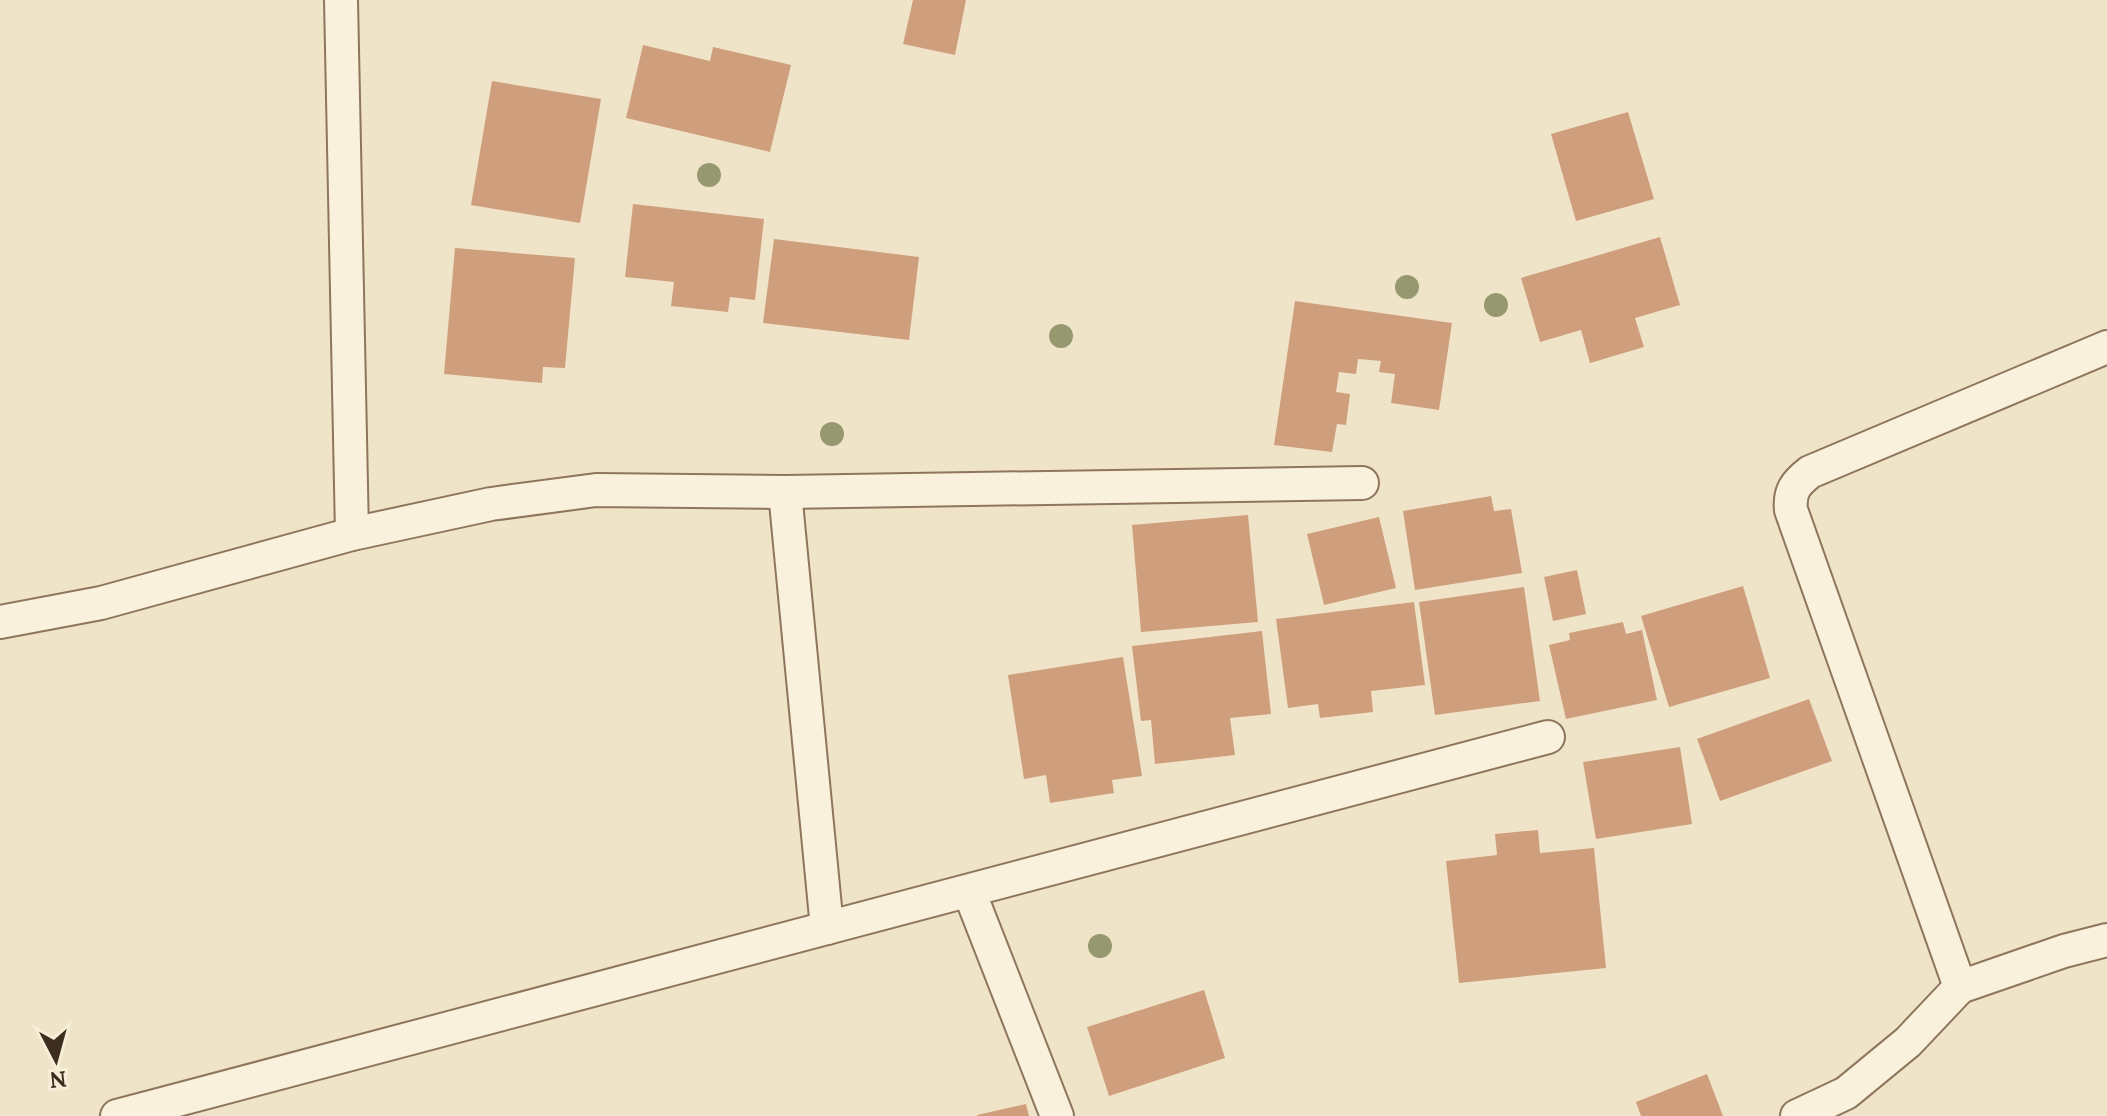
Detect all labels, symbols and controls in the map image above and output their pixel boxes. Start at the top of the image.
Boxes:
north arrow [16,1020,96,1100]
text: N [48,1065,68,1095]

